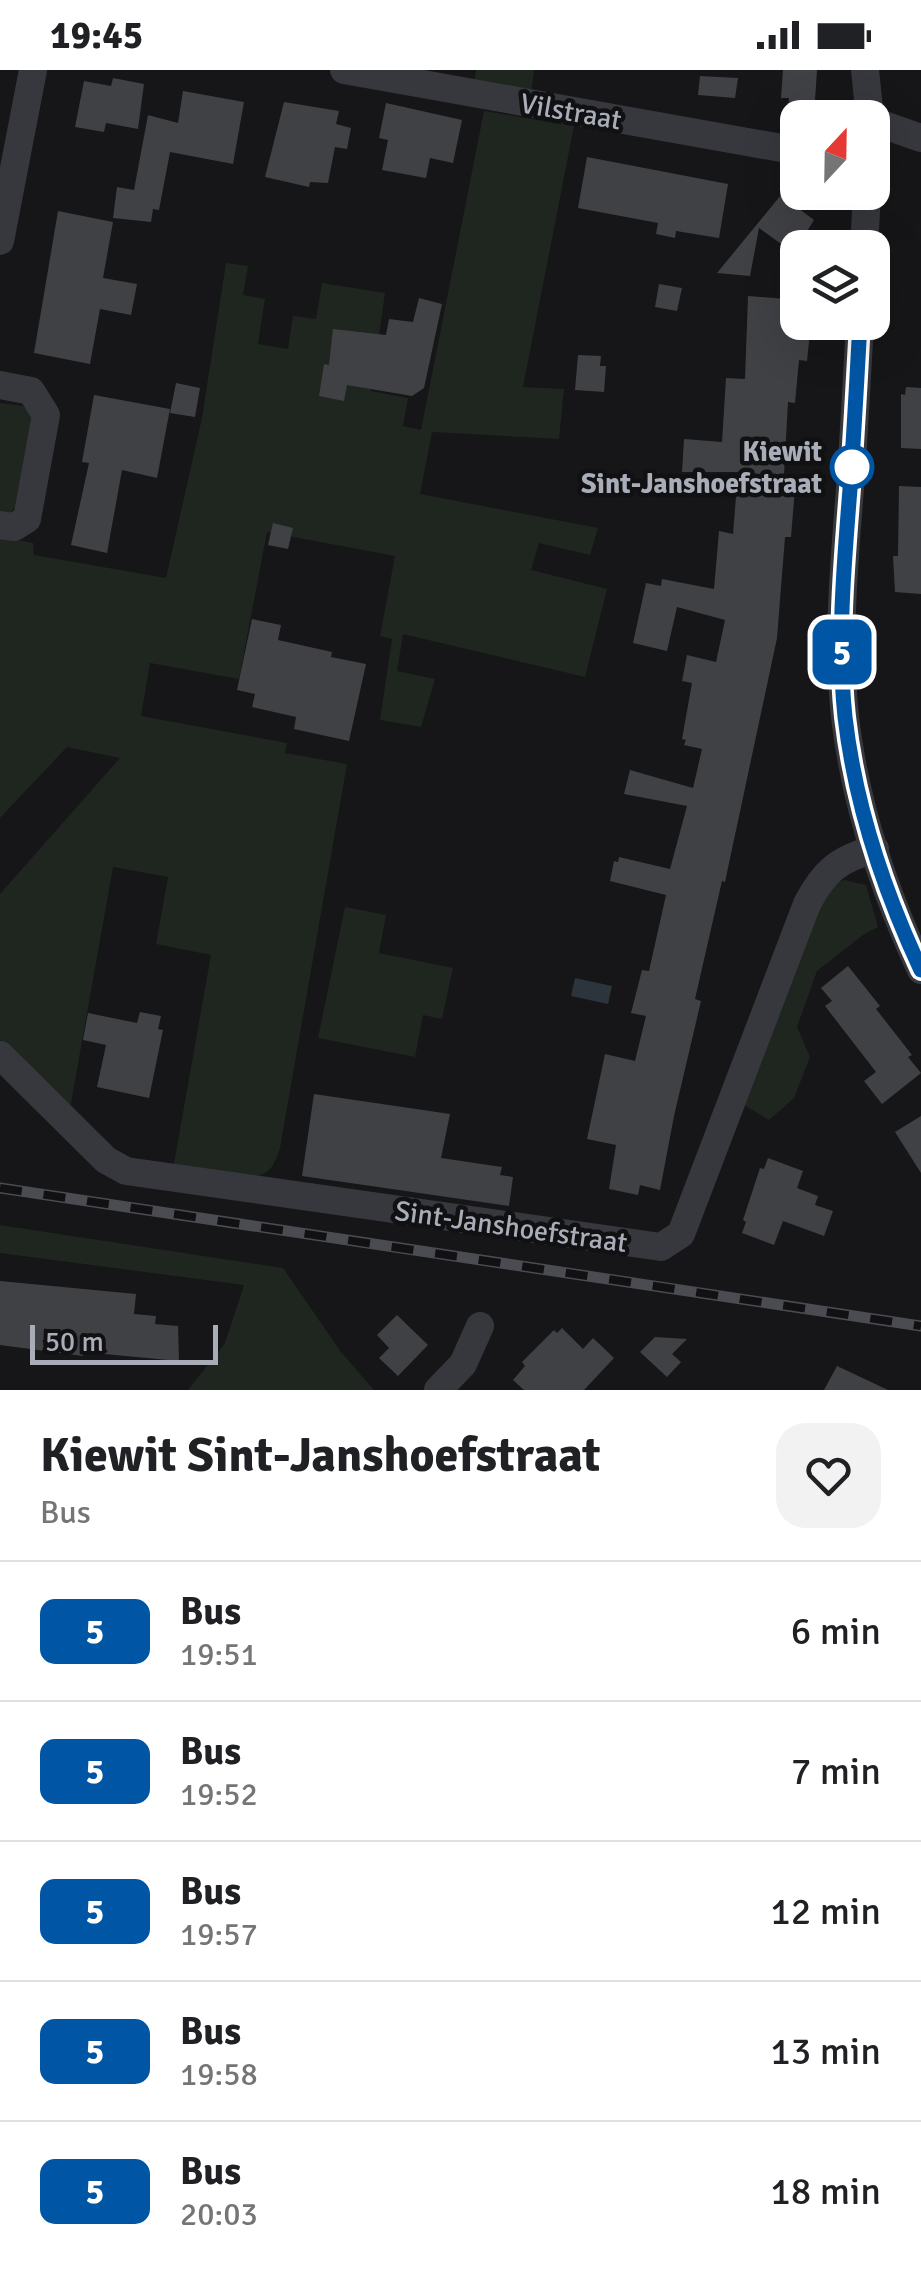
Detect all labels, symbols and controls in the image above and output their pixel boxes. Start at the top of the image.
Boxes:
text: 19:45 [50,12,143,59]
street label: Vilstraat [518,86,624,138]
north arrow [780,100,890,210]
map controls [780,100,890,340]
button: layers [780,230,890,340]
place label: Kiewit Sint-Janshoefstraat [581,435,823,501]
marker: Kiewit Sint-Janshoefstraat [831,446,873,488]
line badge: 5 [810,620,874,684]
text: 5 [833,631,851,674]
street label: Sint-Janshoefstraat [393,1194,629,1260]
scale bar [30,1320,218,1364]
text: 50 m [45,1325,104,1359]
button: heart [776,1423,881,1528]
text: Kiewit Sint-Janshoefstraat [40,1426,601,1485]
text: Bus [40,1493,91,1532]
text: Bus [180,1588,241,1635]
text: 6 min [791,1608,881,1655]
text: 5 [86,1610,104,1653]
text: 19:51 [180,1635,258,1674]
text: Bus [180,1728,241,1775]
text: 7 min [791,1748,881,1795]
text: 5 [86,1750,104,1793]
text: 19:52 [180,1775,258,1814]
text: Bus [180,1868,241,1915]
text: 12 min [770,1888,881,1935]
text: 5 [86,1890,104,1933]
text: 19:57 [180,1915,258,1954]
text: Bus [180,2008,241,2055]
text: 13 min [770,2028,881,2075]
text: 5 [86,2030,104,2073]
text: 19:58 [180,2055,258,2094]
text: Bus [180,2148,241,2195]
text: 18 min [770,2168,881,2215]
text: 5 [86,2170,104,2213]
text: 20:03 [180,2195,258,2234]

